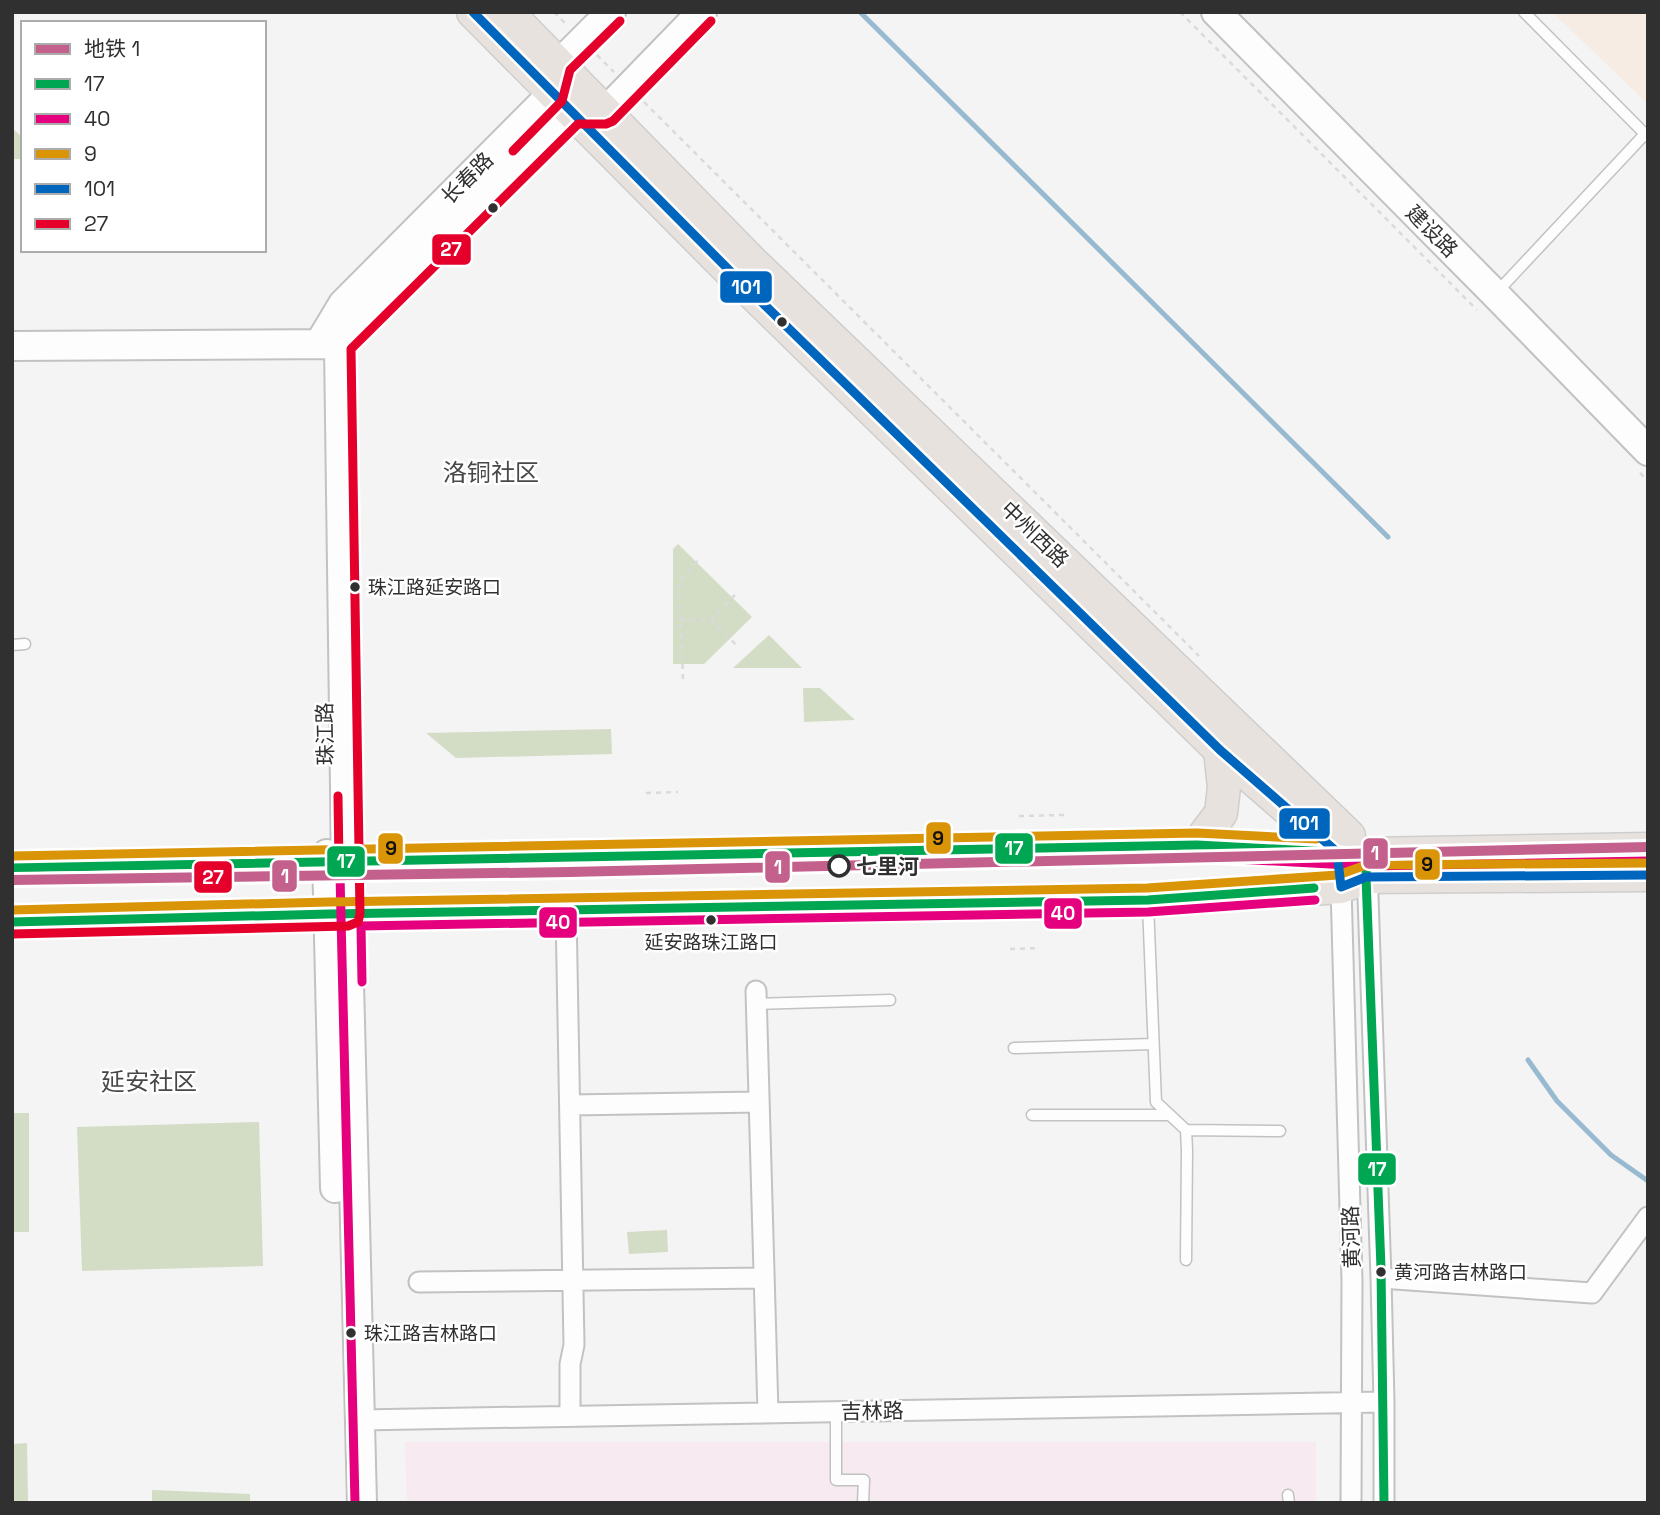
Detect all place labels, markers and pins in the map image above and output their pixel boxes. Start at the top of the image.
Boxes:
unlabelled marker [486,201,500,215]
unlabelled marker [775,315,789,329]
place label: 珠江路延安路口 [368,575,501,600]
marker: 珠江路延安路口 [348,580,362,594]
place label: 七里河 [856,853,919,880]
marker: 七里河 [828,855,850,877]
marker: 延安路珠江路口 [704,913,718,927]
place label: 延安路珠江路口 [644,930,778,955]
place label: 黄河路吉林路口 [1394,1260,1527,1285]
marker: 黄河路吉林路口 [1374,1265,1388,1279]
place label: 珠江路吉林路口 [364,1321,497,1346]
marker: 珠江路吉林路口 [344,1326,358,1340]

